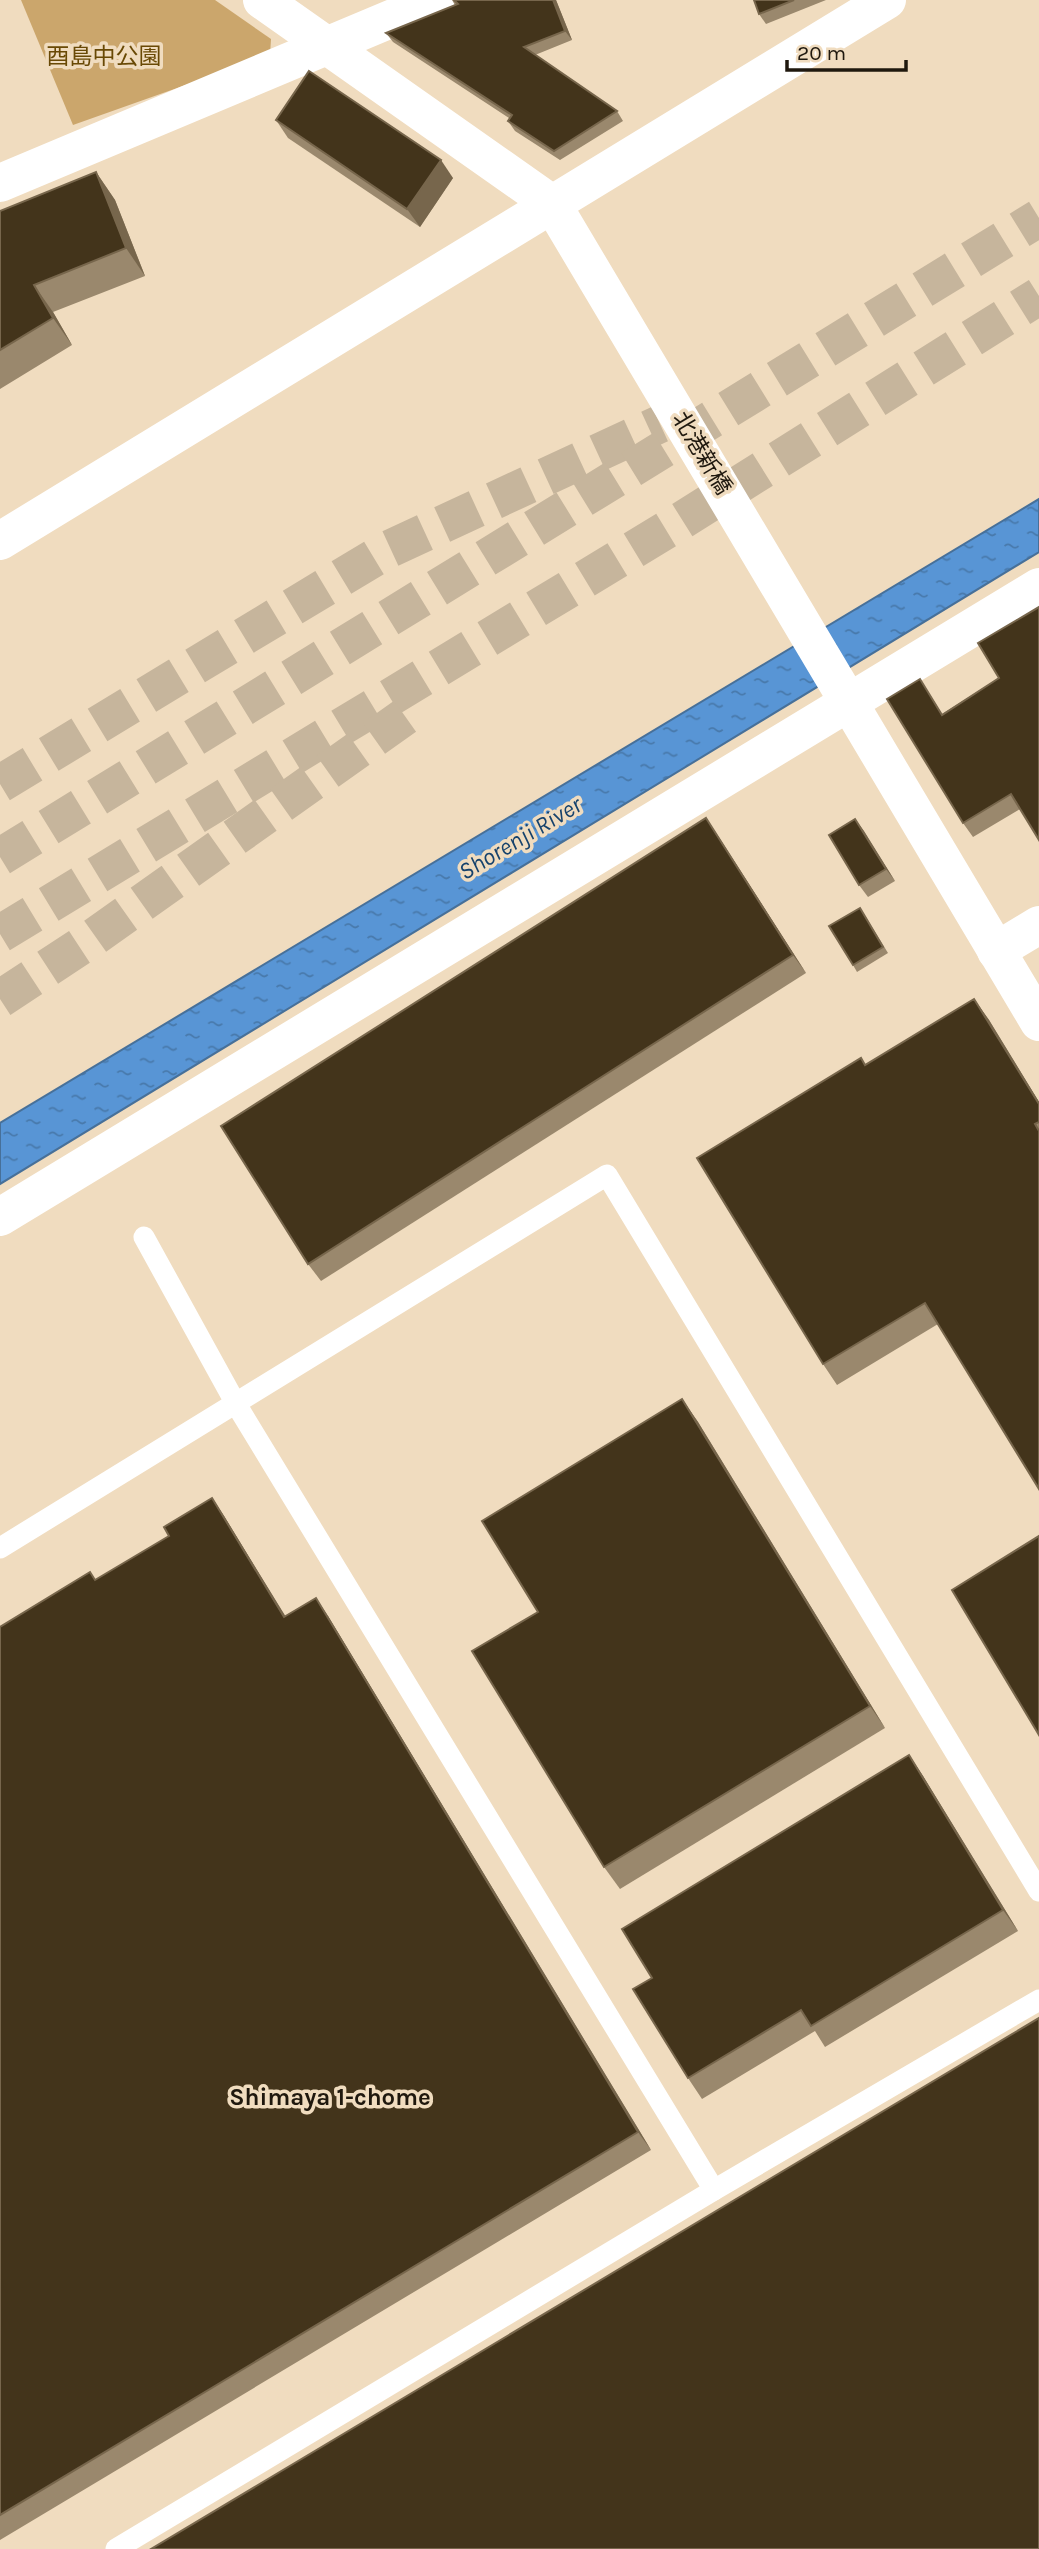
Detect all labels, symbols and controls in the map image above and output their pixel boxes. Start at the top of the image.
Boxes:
scale bar [787,28,906,72]
text: 20 m [797,41,846,65]
park label: 酉島中公園 [47,43,162,70]
street label: 北港新橋 [667,407,737,499]
water label: Shorenji River [453,790,587,886]
district label: Shimaya 1-chome [229,2083,431,2111]

